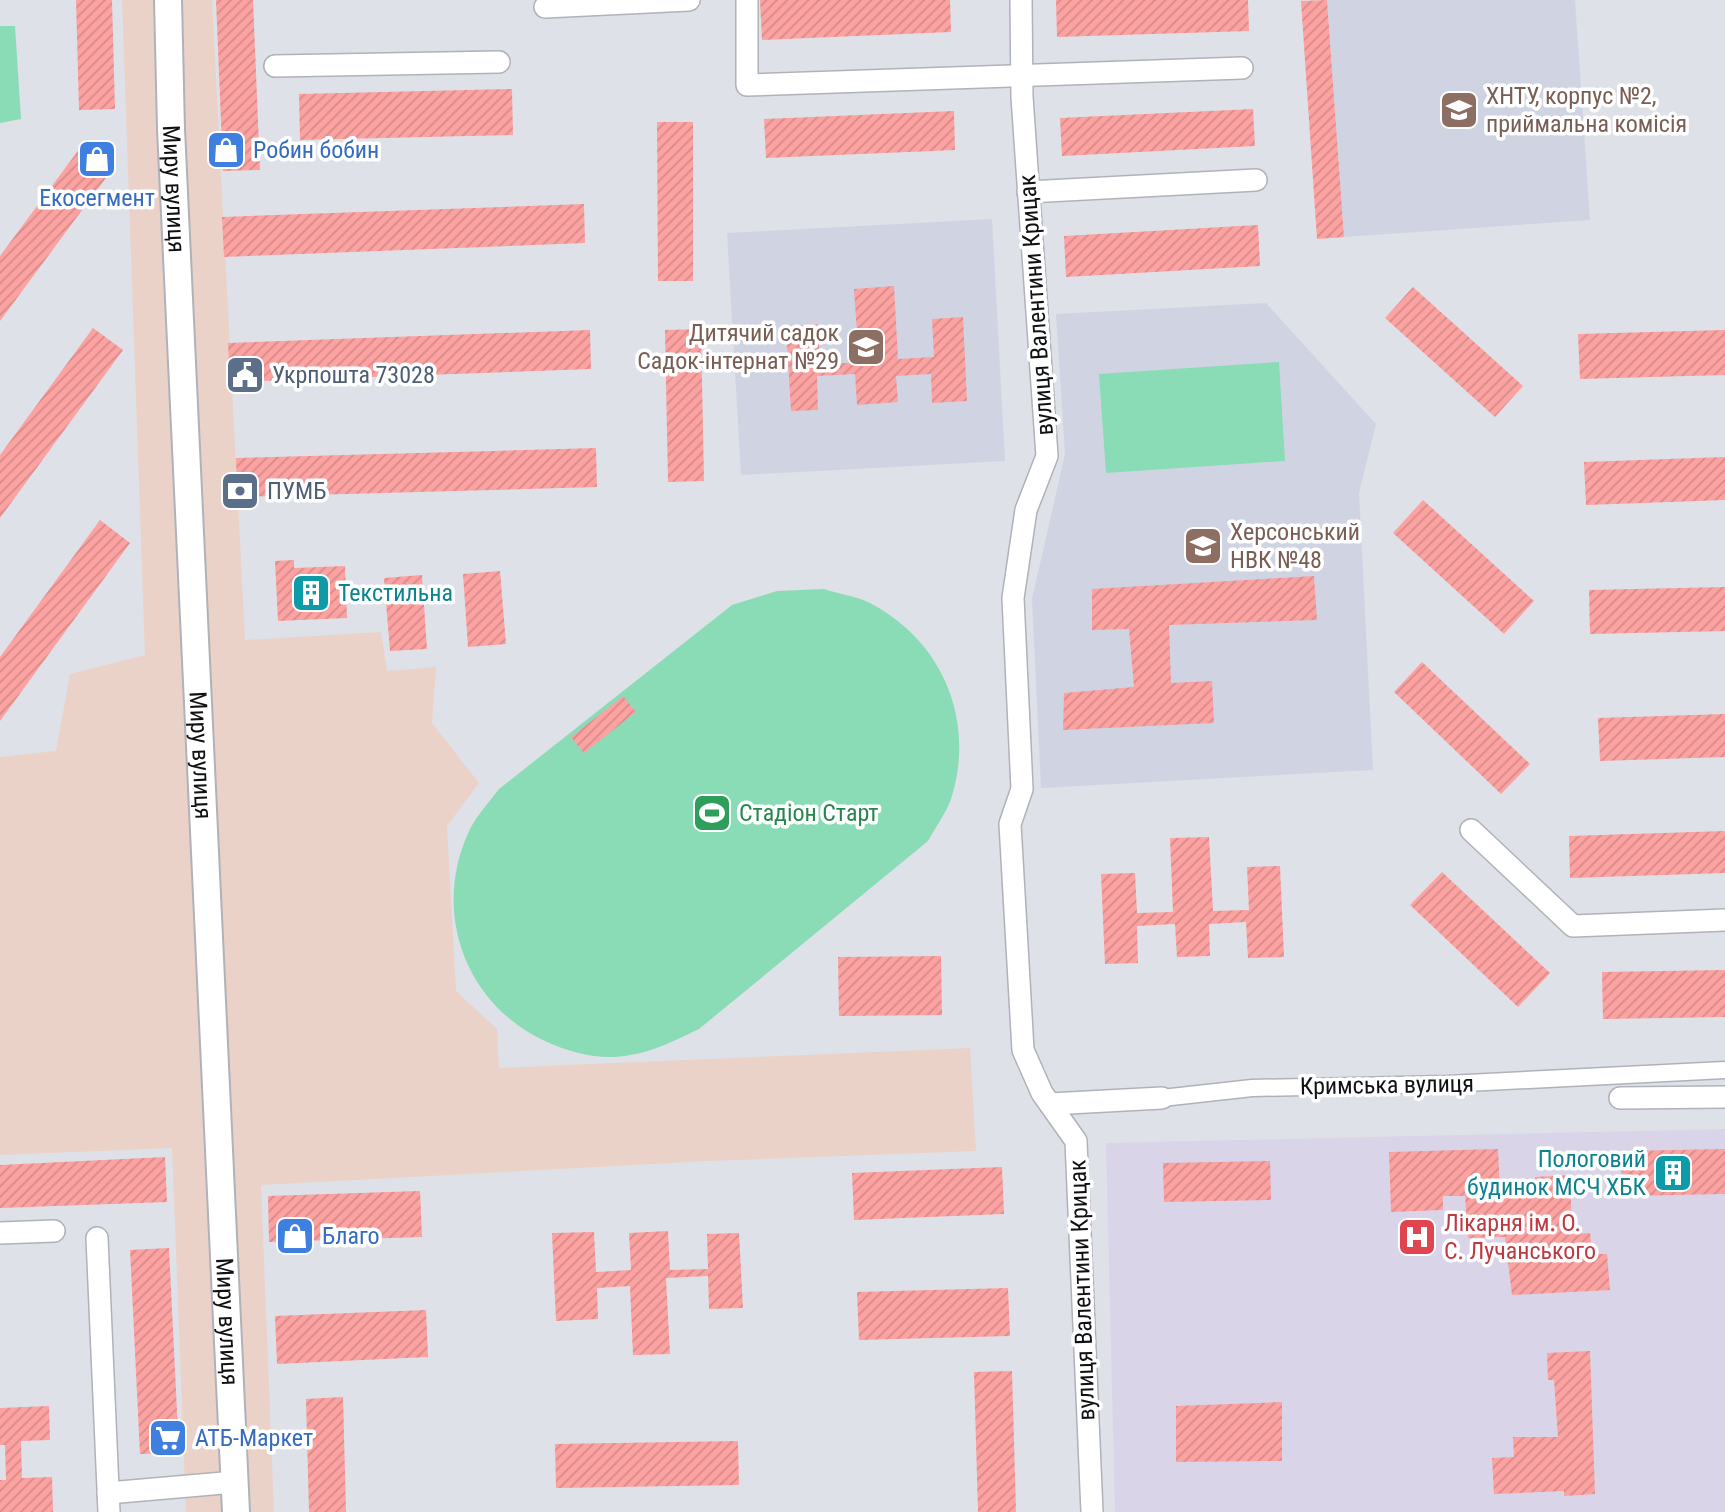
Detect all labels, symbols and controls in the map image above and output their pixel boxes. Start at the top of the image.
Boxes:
place label: ХНТУ, корпус №2, приймальна комісія [1486,82,1687,138]
school or university icon: ХНТУ, корпус №2, приймальна комісія [1438,89,1480,131]
street label: Миру вулиця [157,124,191,253]
shop icon: Робин бобин [205,129,247,171]
place label: Робин бобин [253,136,379,164]
shop icon: Екосегмент [76,138,118,180]
street label: вулиця Валентини Крицак [1013,173,1059,436]
place label: Екосегмент [39,184,155,212]
place label: Дитячий садок Садок-інтернат №29 [637,319,839,375]
school or university icon: Дитячий садок Садок-інтернат №29 [845,326,887,368]
public building icon: Укрпошта 73028 [224,354,266,396]
place label: Укрпошта 73028 [272,361,435,389]
bank icon: ПУМБ [219,470,261,512]
place label: ПУМБ [267,477,326,505]
place label: Херсонський НВК №48 [1230,518,1360,574]
school or university icon: Херсонський НВК №48 [1182,525,1224,567]
building icon: Текстильна [290,572,332,614]
place label: Текстильна [338,579,453,607]
street label: Миру вулиця [183,691,217,820]
sports icon: Стадіон Старт [691,792,733,834]
place label: Стадіон Старт [739,799,879,827]
street label: Кримська вулиця [1300,1069,1474,1101]
place label: Пологовий будинок МСЧ ХБК [1467,1145,1647,1201]
building icon: Пологовий будинок МСЧ ХБК [1652,1152,1694,1194]
street label: вулиця Валентини Крицак [1063,1158,1101,1421]
place label: Лікарня ім. О. С. Лучанського [1444,1209,1596,1265]
shop icon: Благо [274,1215,316,1257]
hospital icon: Лікарня ім. О. С. Лучанського [1396,1216,1438,1258]
place label: Благо [322,1222,380,1250]
street label: Миру вулиця [210,1257,244,1386]
supermarket icon: АТБ-Маркет [147,1417,189,1459]
place label: АТБ-Маркет [195,1424,313,1452]

